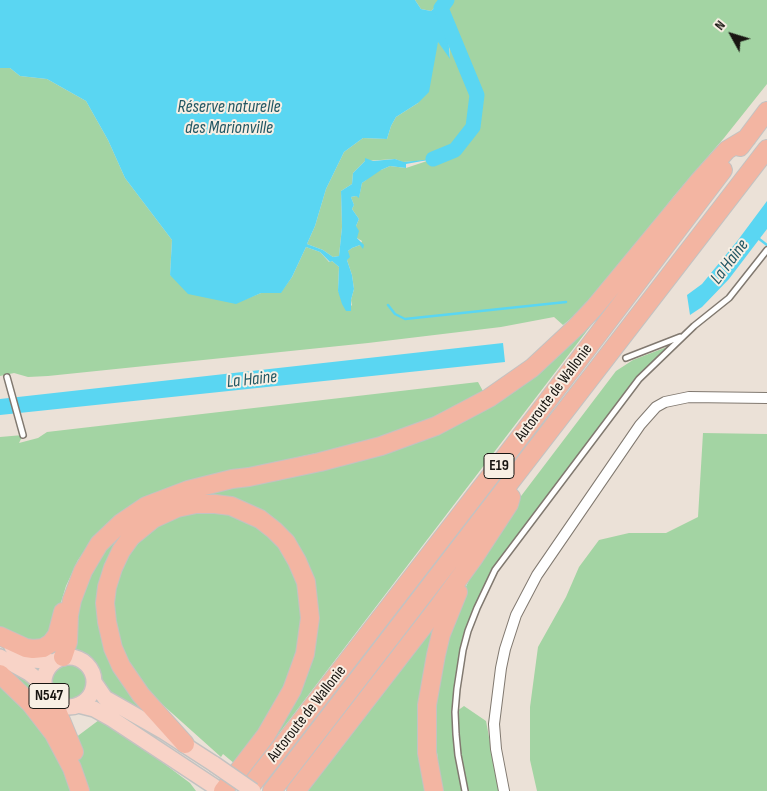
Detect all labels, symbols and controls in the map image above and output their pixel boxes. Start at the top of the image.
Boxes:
north arrow [707,10,757,60]
text: N [711,17,729,34]
water label: Réserve naturelle des Marionville [178,96,280,138]
water label: La Haine [706,235,754,289]
street label: Autoroute de Wallonie [511,341,597,445]
water label: La Haine [226,367,278,393]
road number: E19 [484,454,514,478]
street label: Autoroute de Wallonie [263,662,351,766]
road number: N547 [29,684,69,708]

